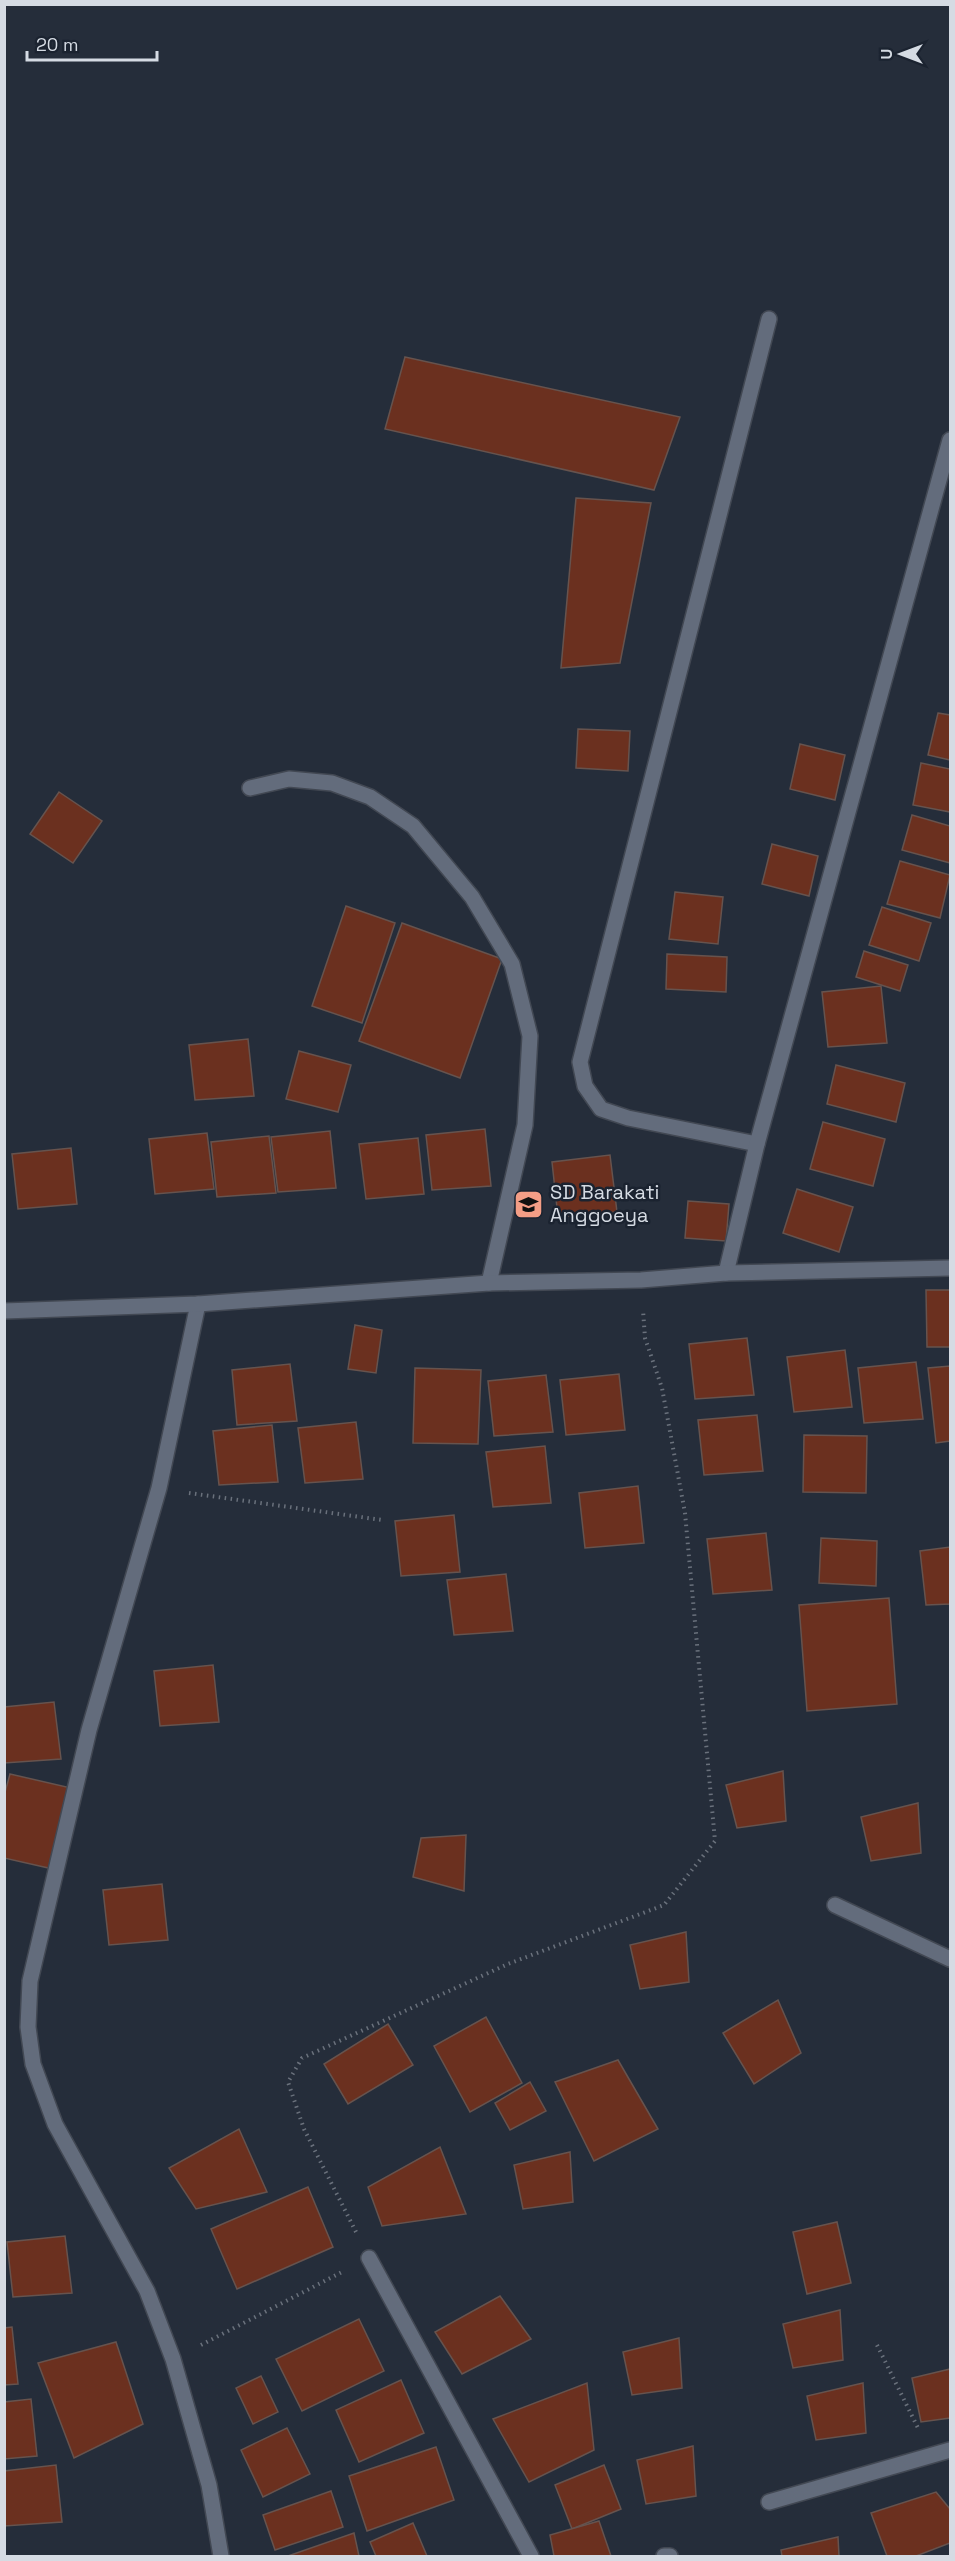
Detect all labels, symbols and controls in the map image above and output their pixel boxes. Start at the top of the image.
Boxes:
scale bar [27,24,158,62]
north arrow [871,24,931,84]
text: 20 m [36,33,79,56]
text: U [876,49,897,59]
place label: SD Barakati Anggoeya [550,1179,660,1228]
school or university icon: SD Barakati Anggoeya [513,1188,545,1220]

